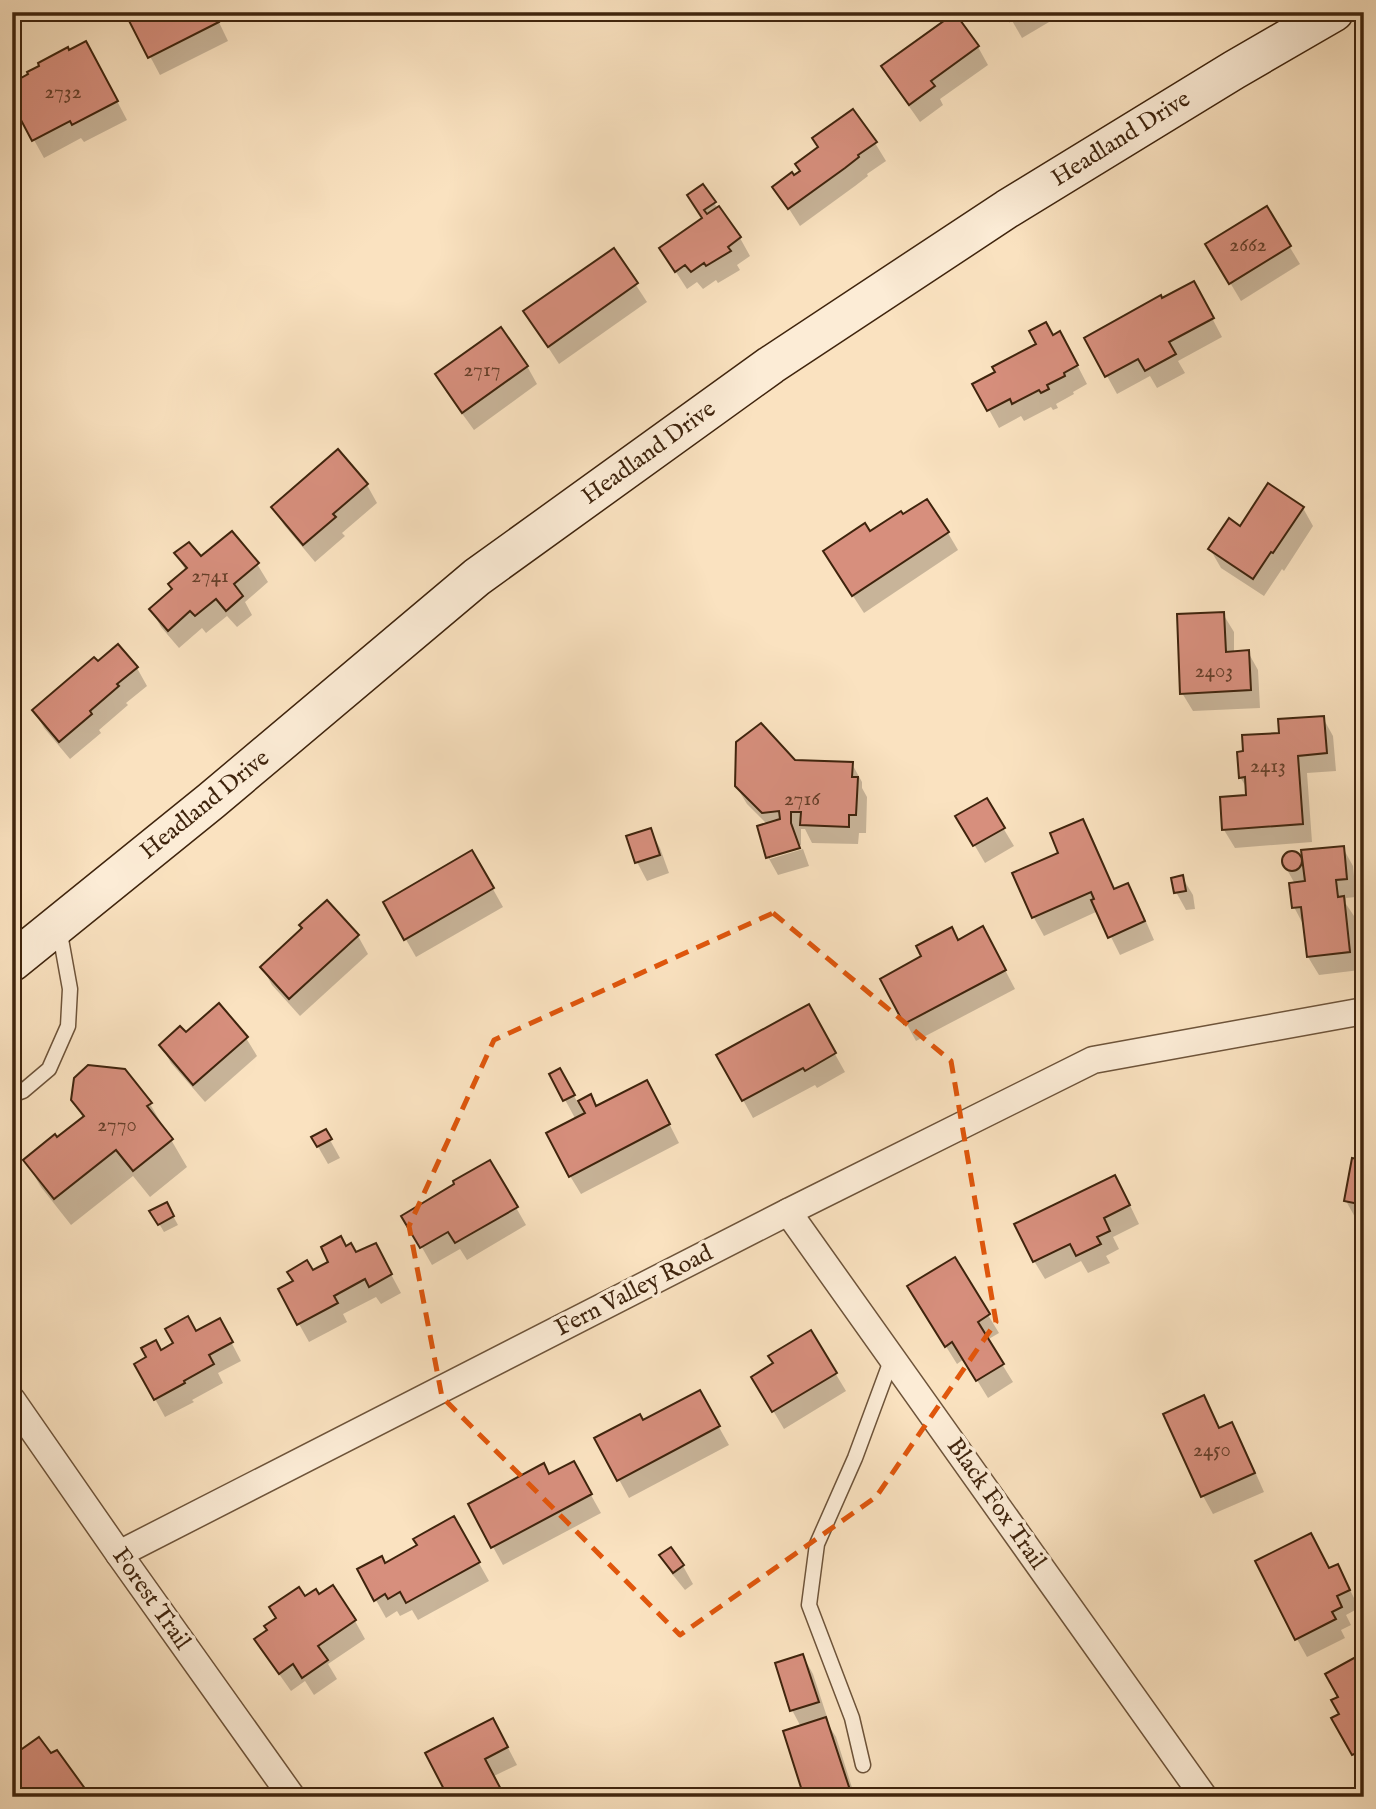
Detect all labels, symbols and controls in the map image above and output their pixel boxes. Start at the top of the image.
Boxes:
house number: 2732 [44,79,82,106]
street label: Headland Drive [1046,84,1196,194]
house number: 2662 [1229,232,1267,259]
house number: 2717 [463,357,501,384]
street label: Headland Drive [576,394,722,512]
house number: 2741 [191,563,229,590]
house number: 2403 [1195,658,1233,685]
street label: Headland Drive [134,743,276,867]
house number: 2413 [1250,753,1286,780]
house number: 2716 [784,786,821,813]
house number: 2770 [97,1112,137,1139]
street label: Fern Valley Road [550,1238,718,1344]
street label: Black Fox Trail [939,1432,1053,1576]
house number: 2450 [1193,1437,1231,1464]
street label: Forest Trail [105,1542,198,1656]

